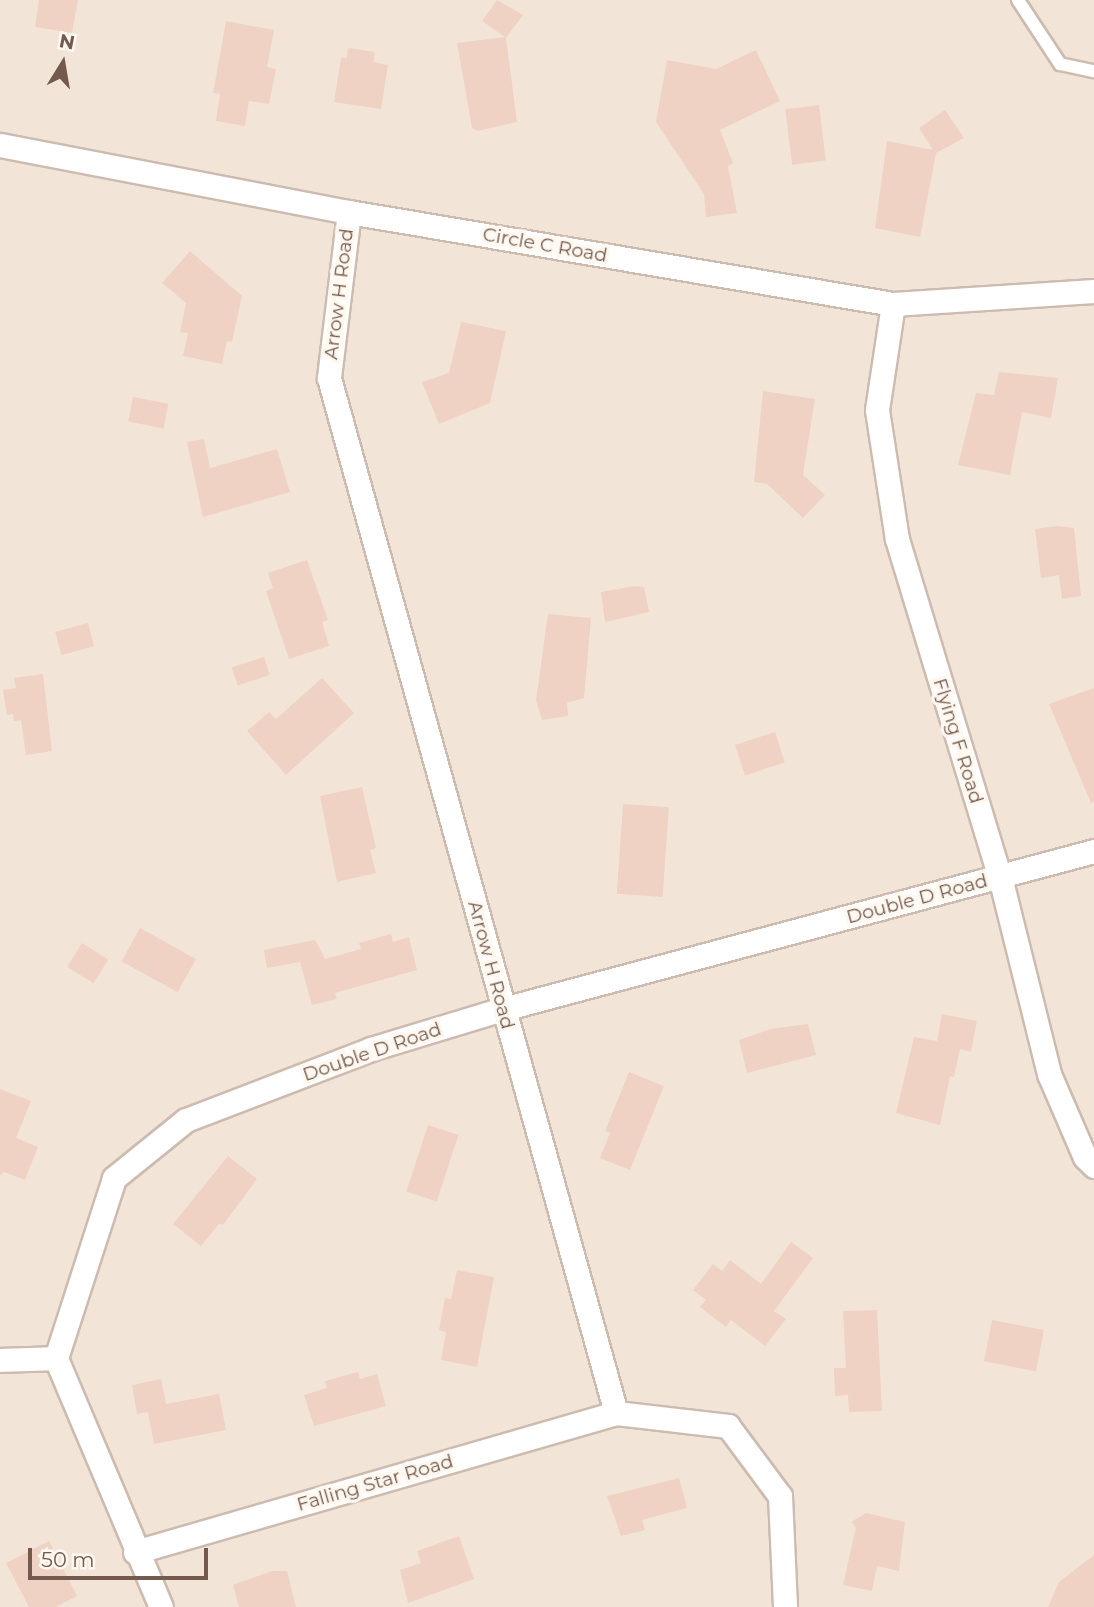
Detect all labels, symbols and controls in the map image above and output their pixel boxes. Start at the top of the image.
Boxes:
north arrow [28,28,98,98]
text: N [57,29,77,55]
street label: Circle C Road [481,223,609,267]
street label: Arrow H Road [320,227,358,361]
street label: Flying F Road [928,676,988,806]
street label: Double D Road [844,869,990,929]
street label: Arrow H Road [463,898,519,1032]
street label: Double D Road [300,1018,444,1086]
street label: Falling Star Road [294,1450,456,1516]
scale bar [32,1534,212,1578]
text: 50 m [41,1547,95,1572]

